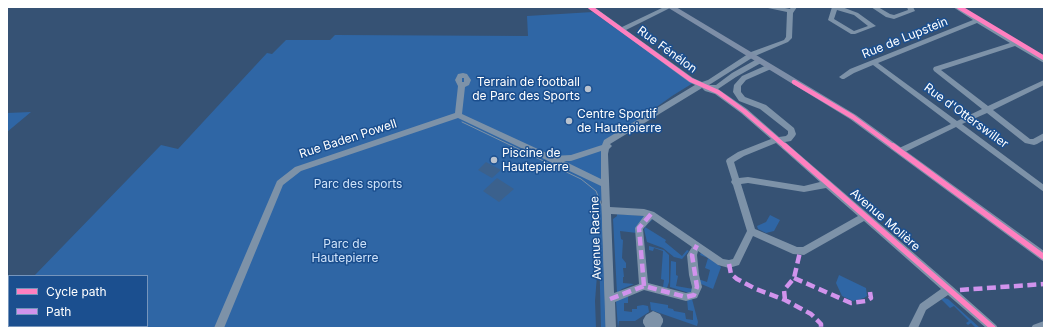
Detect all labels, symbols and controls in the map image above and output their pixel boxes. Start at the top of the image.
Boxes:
street label: Rue de Lupstein [860,14,950,62]
street label: Rue Fénélon [634,24,700,76]
place label: Terrain de football de Parc des Sports [472,75,580,103]
street label: Rue d'Otterswiller [921,81,1011,151]
marker: Terrain de football de Parc des Sports [583,84,593,94]
place label: Centre Sportif de Hautepierre [577,107,662,135]
street label: Rue Baden Powell [297,116,399,162]
marker: Centre Sportif de Hautepierre [564,116,574,126]
place label: Piscine de Hautepierre [502,146,569,174]
marker: Piscine de Hautepierre [489,155,499,165]
park label: Parc des sports [314,177,402,191]
street label: Avenue Molière [847,186,923,254]
street label: Avenue Racine [587,196,605,280]
park label: Parc de Hautepierre [312,237,378,265]
legend [8,275,148,327]
text: Cycle path [46,284,107,299]
text: Path [46,304,71,319]

